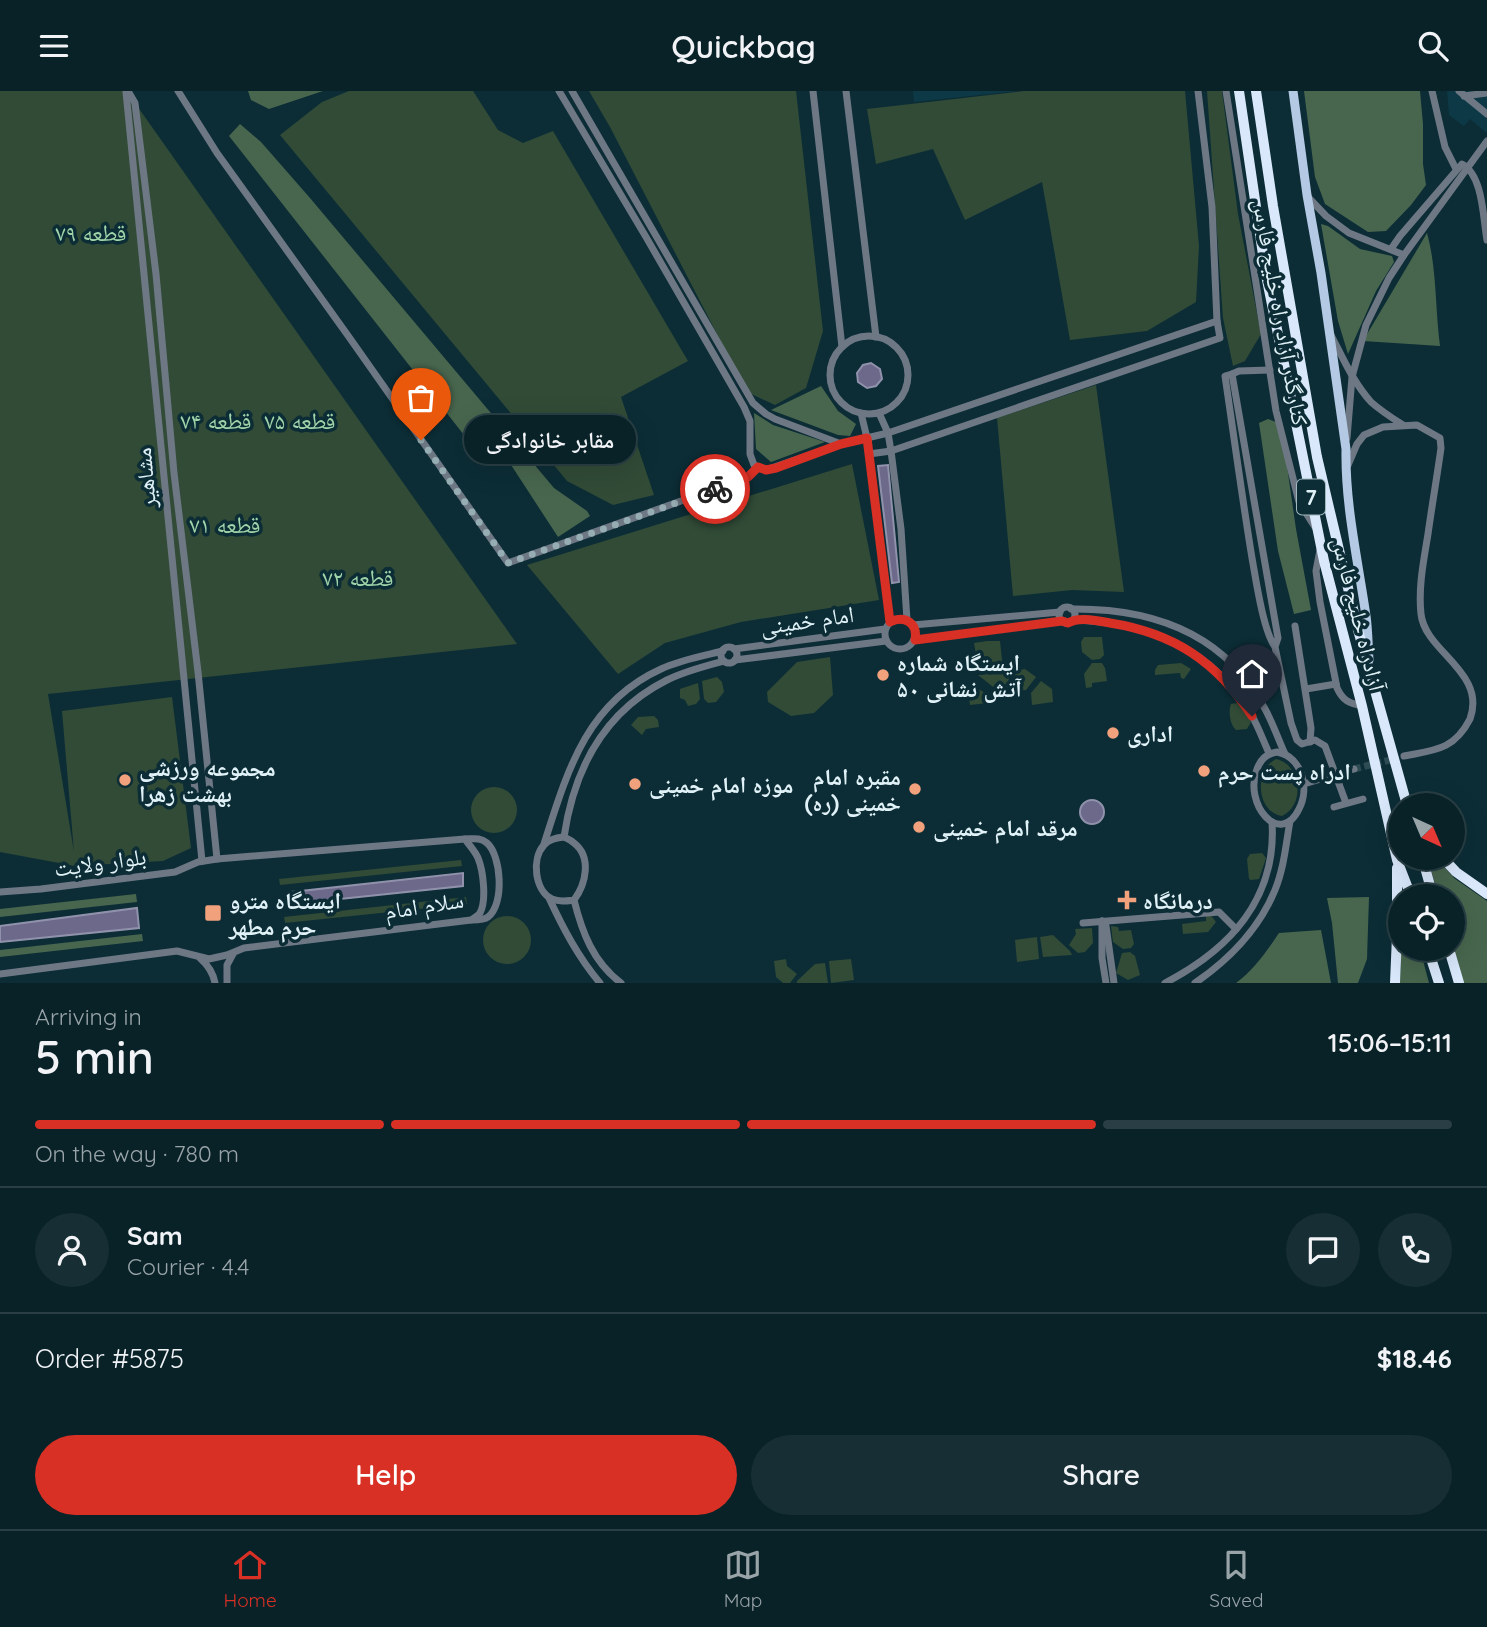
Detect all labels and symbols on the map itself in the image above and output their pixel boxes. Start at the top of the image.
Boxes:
street label: کنارگذر آزاد راه خلیج فارس [1246,196,1315,428]
park label: قطعه ۷۹ [56,218,126,247]
pin [391,368,451,440]
park label: قطعه ۷۴ [181,406,251,435]
park label: قطعه ۷۵ [265,406,335,435]
callout: مقابر خانوادگی [463,415,634,465]
street label: مشاهیر [128,446,162,511]
courier [680,454,750,524]
road number: 7 [1297,479,1325,515]
park label: قطعه ۷۱ [190,510,260,539]
street label: آزادراه خلیج فارس [1325,534,1392,695]
park label: قطعه ۷۲ [323,563,393,592]
street label: امام خمینی [758,599,856,643]
pin [1222,644,1282,716]
place label: ایستگاه شماره ۵۰ آتش نشانی [897,648,1022,703]
marker: ایستگاه شماره ۵۰ آتش نشانی [875,667,891,683]
place label: اداری [1127,719,1173,748]
marker: اداری [1105,725,1121,741]
place label: مجموعه ورزشی بهشت زهرا [139,753,276,808]
place label: ادراه پست حرم [1218,757,1351,788]
place label: مقبره امام خمینی (ره) [804,762,901,817]
marker: ادراه پست حرم [1196,763,1212,779]
place label: موزه امام خمینی [649,770,793,801]
marker: مجموعه ورزشی بهشت زهرا [117,772,133,788]
marker: موزه امام خمینی [627,776,643,792]
marker: مقبره امام خمینی (ره) [907,781,923,797]
north arrow [1388,793,1465,870]
place label: مرقد امام خمینی [933,813,1078,844]
marker: مرقد امام خمینی [911,819,927,835]
street label: بلوار ولایت [52,841,148,883]
street label: سلام امام [382,884,466,928]
place label: ایستگاه مترو حرم مطهر [228,886,341,943]
place label: درمانگاه [1143,886,1213,915]
marker: درمانگاه [1117,890,1137,910]
marker: ایستگاه مترو حرم مطهر [203,903,223,923]

